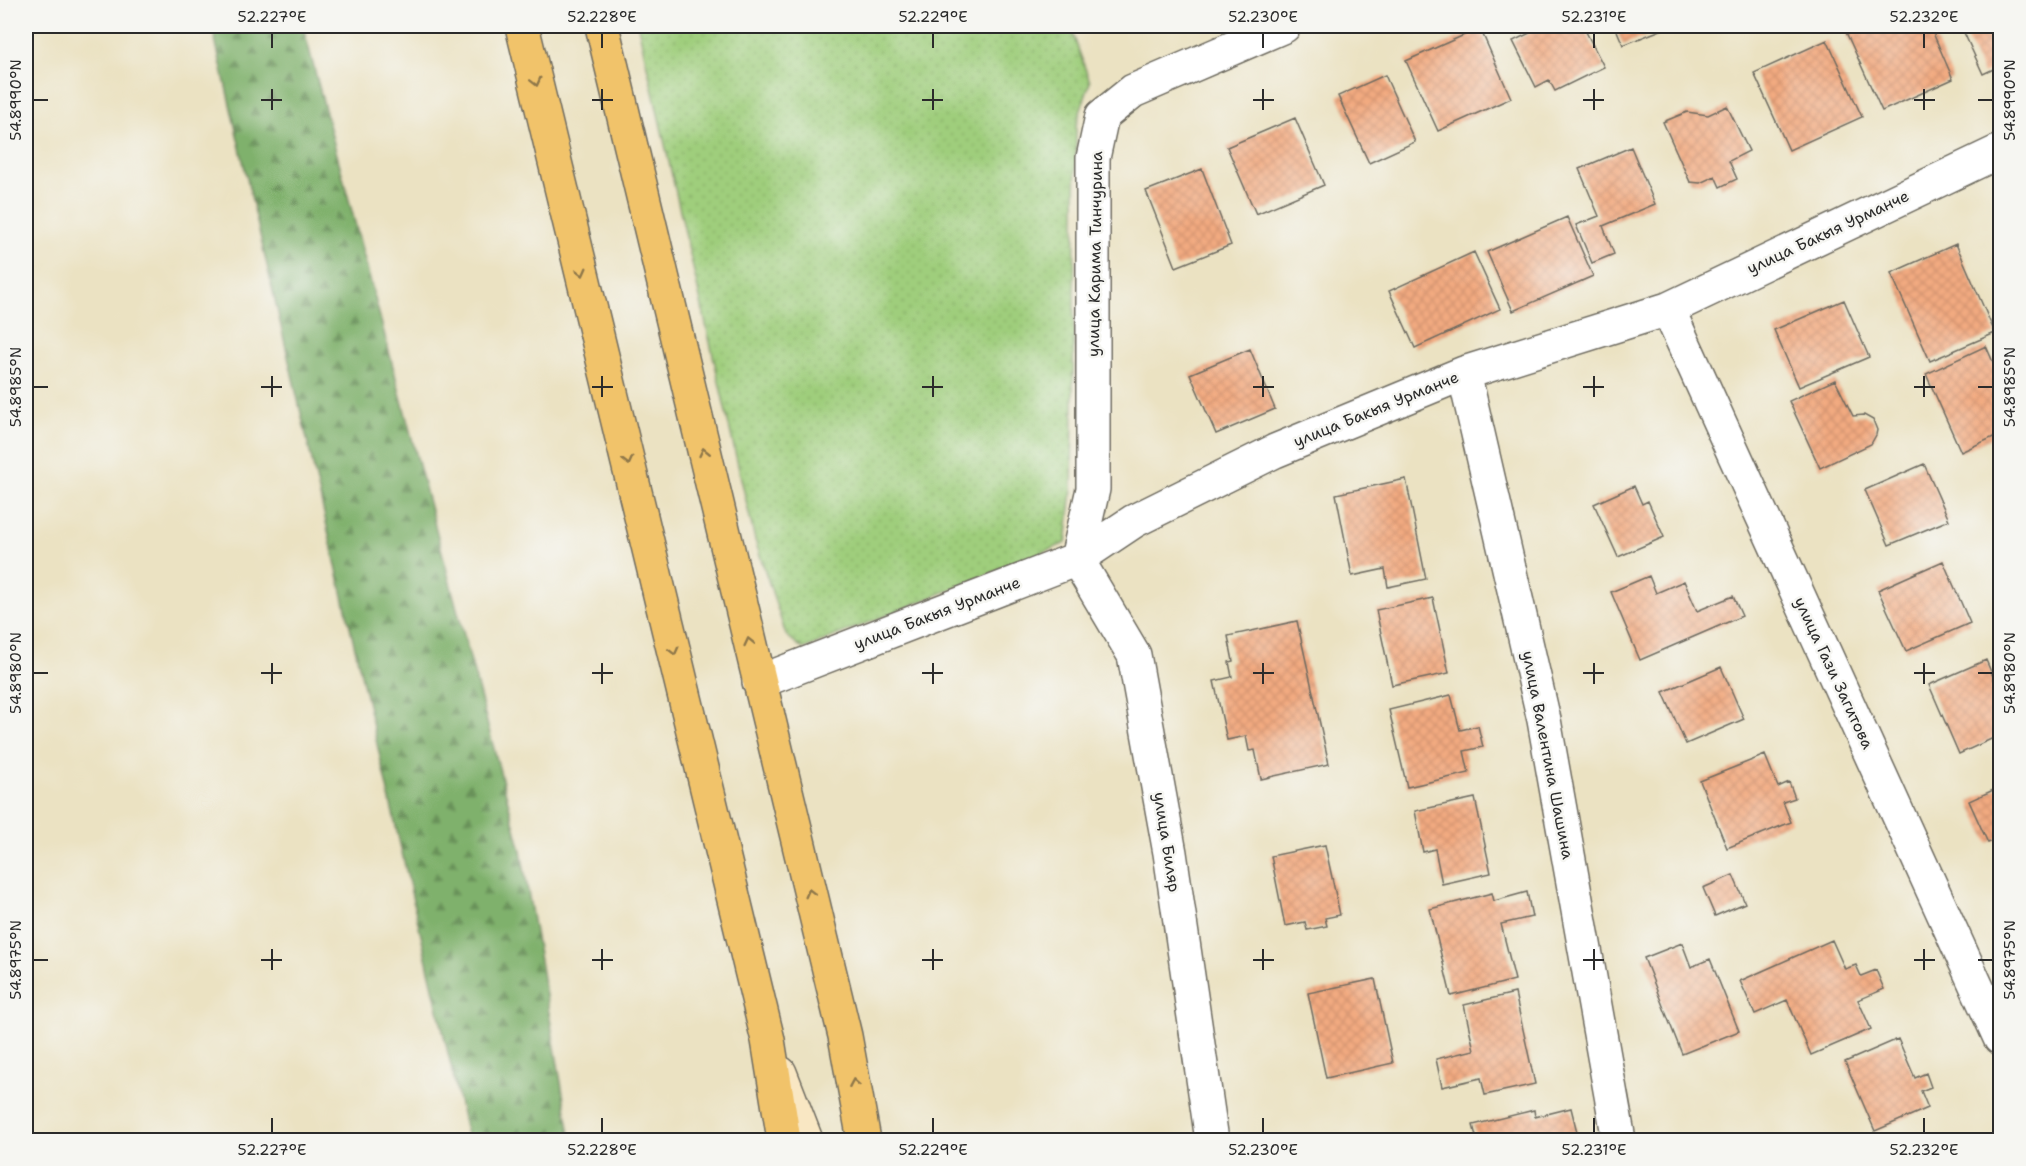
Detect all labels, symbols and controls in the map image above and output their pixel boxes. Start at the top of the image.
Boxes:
text: 52.227°E [238,7,306,27]
text: 52.228°E [567,7,637,27]
text: 52.229°E [898,7,968,27]
text: 52.230°E [1228,7,1298,27]
text: 52.231°E [1562,7,1626,27]
text: 52.232°E [1890,7,1958,27]
text: 54.8990°N [6,59,26,141]
text: 54.8990°N [2000,59,2020,141]
one-way arrow [529,77,542,87]
street label: улица Карима Тинчурина [1083,151,1107,357]
street label: улица Бакыя Урманче [1744,185,1912,279]
one-way arrow [575,267,588,277]
text: 54.8985°N [6,347,26,427]
text: 54.8985°N [2000,347,2020,427]
street label: улица Бакыя Урманче [1290,366,1462,452]
one-way arrow [699,448,712,458]
one-way arrow [620,456,633,466]
street label: улица Бакыя Урманче [851,572,1023,654]
street label: улица Гази Загитова [1790,594,1878,752]
text: 54.8980°N [6,632,26,714]
text: 54.8980°N [2000,632,2020,714]
one-way arrow [744,637,757,647]
one-way arrow [666,646,679,656]
street label: улица Валентина Шашина [1517,649,1579,861]
street label: улица Биляр [1149,790,1185,894]
one-way arrow [805,888,818,898]
text: 54.8975°N [6,920,26,1000]
text: 54.8975°N [2000,920,2020,1000]
one-way arrow [848,1078,860,1088]
text: 52.227°E [238,1140,306,1160]
text: 52.228°E [567,1140,637,1160]
text: 52.229°E [898,1140,968,1160]
text: 52.230°E [1228,1140,1298,1160]
text: 52.231°E [1562,1140,1626,1160]
text: 52.232°E [1890,1140,1958,1160]

